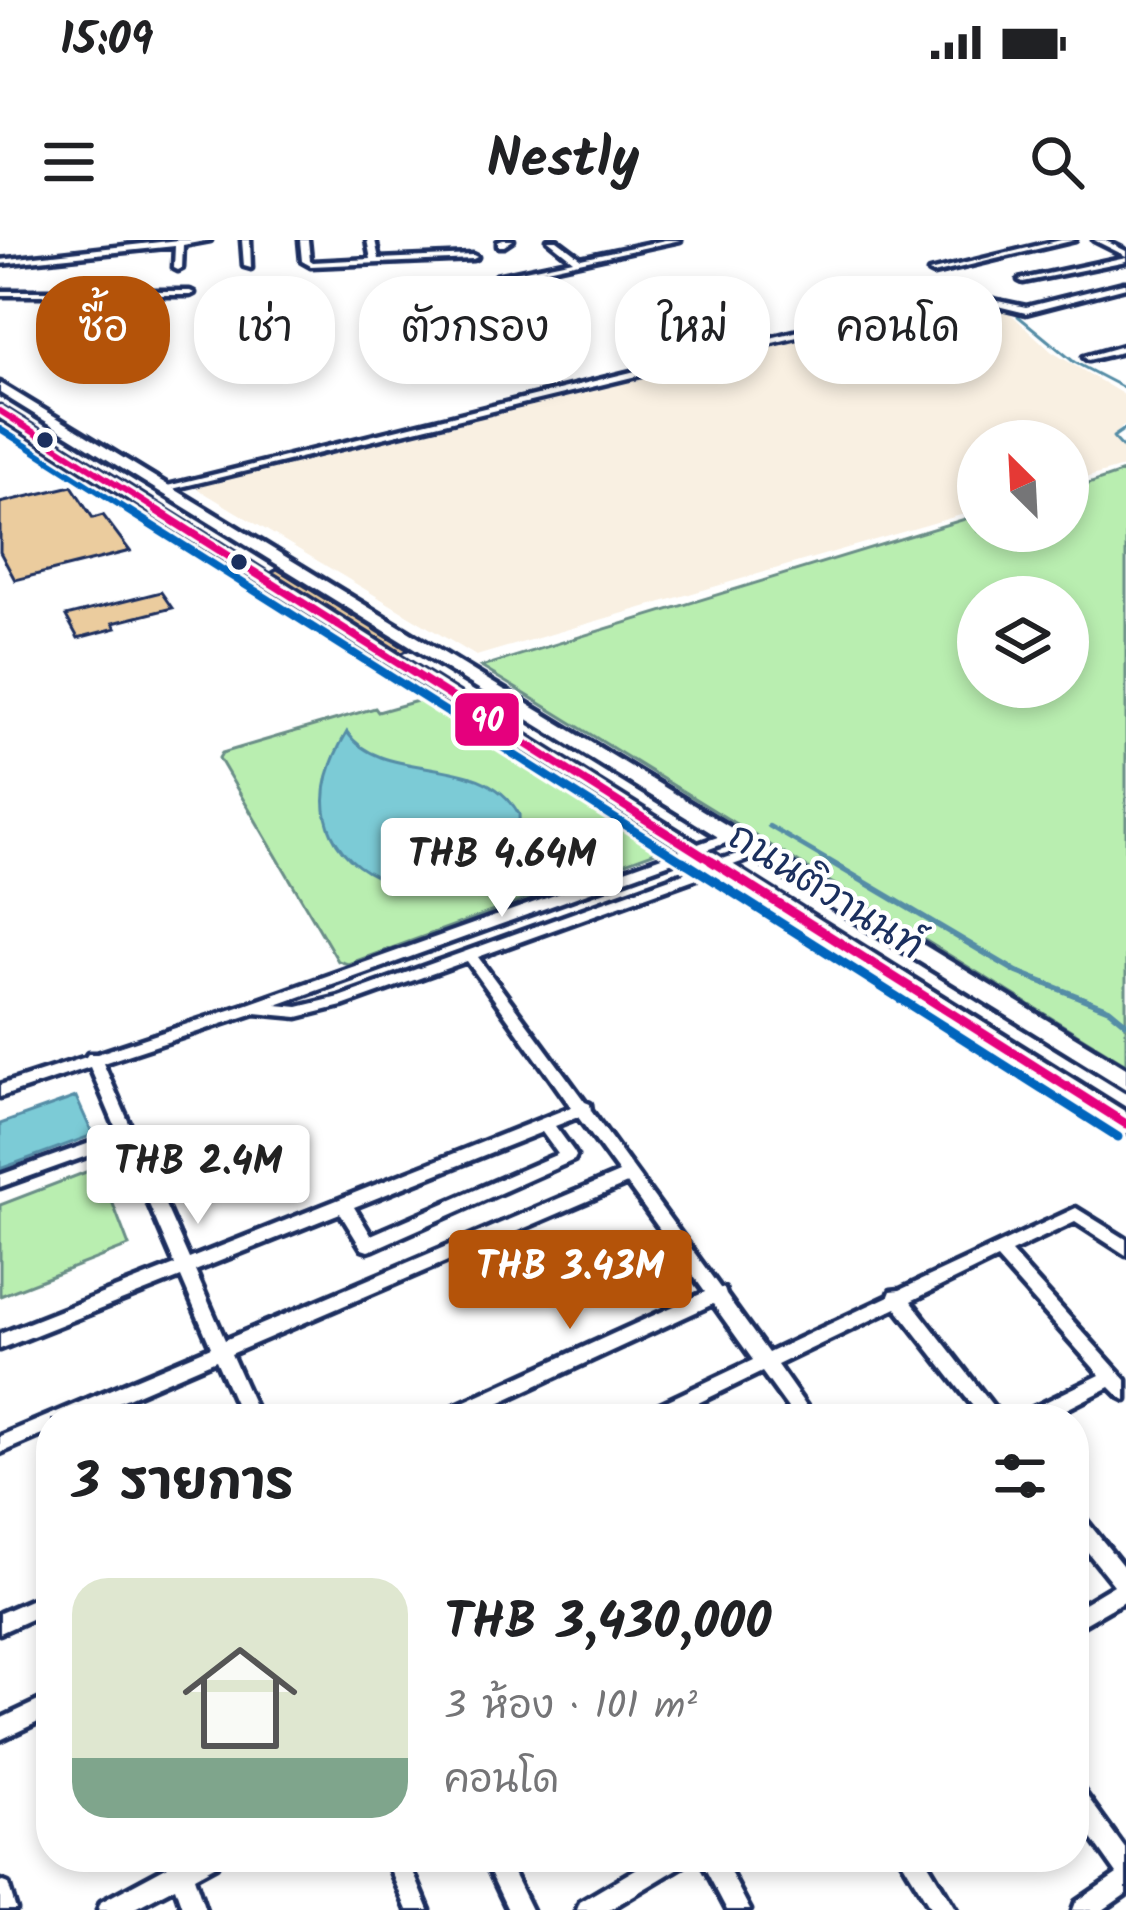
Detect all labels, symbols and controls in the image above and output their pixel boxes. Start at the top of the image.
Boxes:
text: 15:09 [60,6,153,78]
text: Nestly [487,119,639,205]
icon: menu [36,129,102,195]
icon: search [1024,129,1090,195]
chip: ซื้อ [36,276,170,384]
chip: เช่า [194,276,335,384]
chip: ตัวกรอง [359,276,591,384]
chip: ใหม่ [615,276,770,384]
chip: คอนโด [794,276,1002,384]
north arrow [957,420,1089,552]
map controls [957,420,1089,708]
unlabelled marker [34,429,56,451]
unlabelled marker [228,551,250,573]
button: layers [957,576,1089,708]
line badge: 90 [453,691,521,748]
text: 90 [470,696,505,749]
street label: ถนนติวานนท์ [715,808,935,978]
pin: THB 4.64M [365,818,639,920]
text: THB 4.64M [408,826,596,888]
pin: THB 2.4M [74,1125,322,1227]
text: THB 2.4M [114,1133,282,1195]
pin: THB 3.43M [433,1230,707,1332]
text: THB 3.43M [476,1238,664,1300]
icon: filters [987,1443,1053,1509]
text: 3 รายการ [72,1444,294,1525]
text: THB 3,430,000 [444,1584,771,1665]
icon: home [168,1626,312,1770]
text: 3 ห้อง · 101 m² [444,1677,697,1739]
text: คอนโด [444,1751,559,1813]

